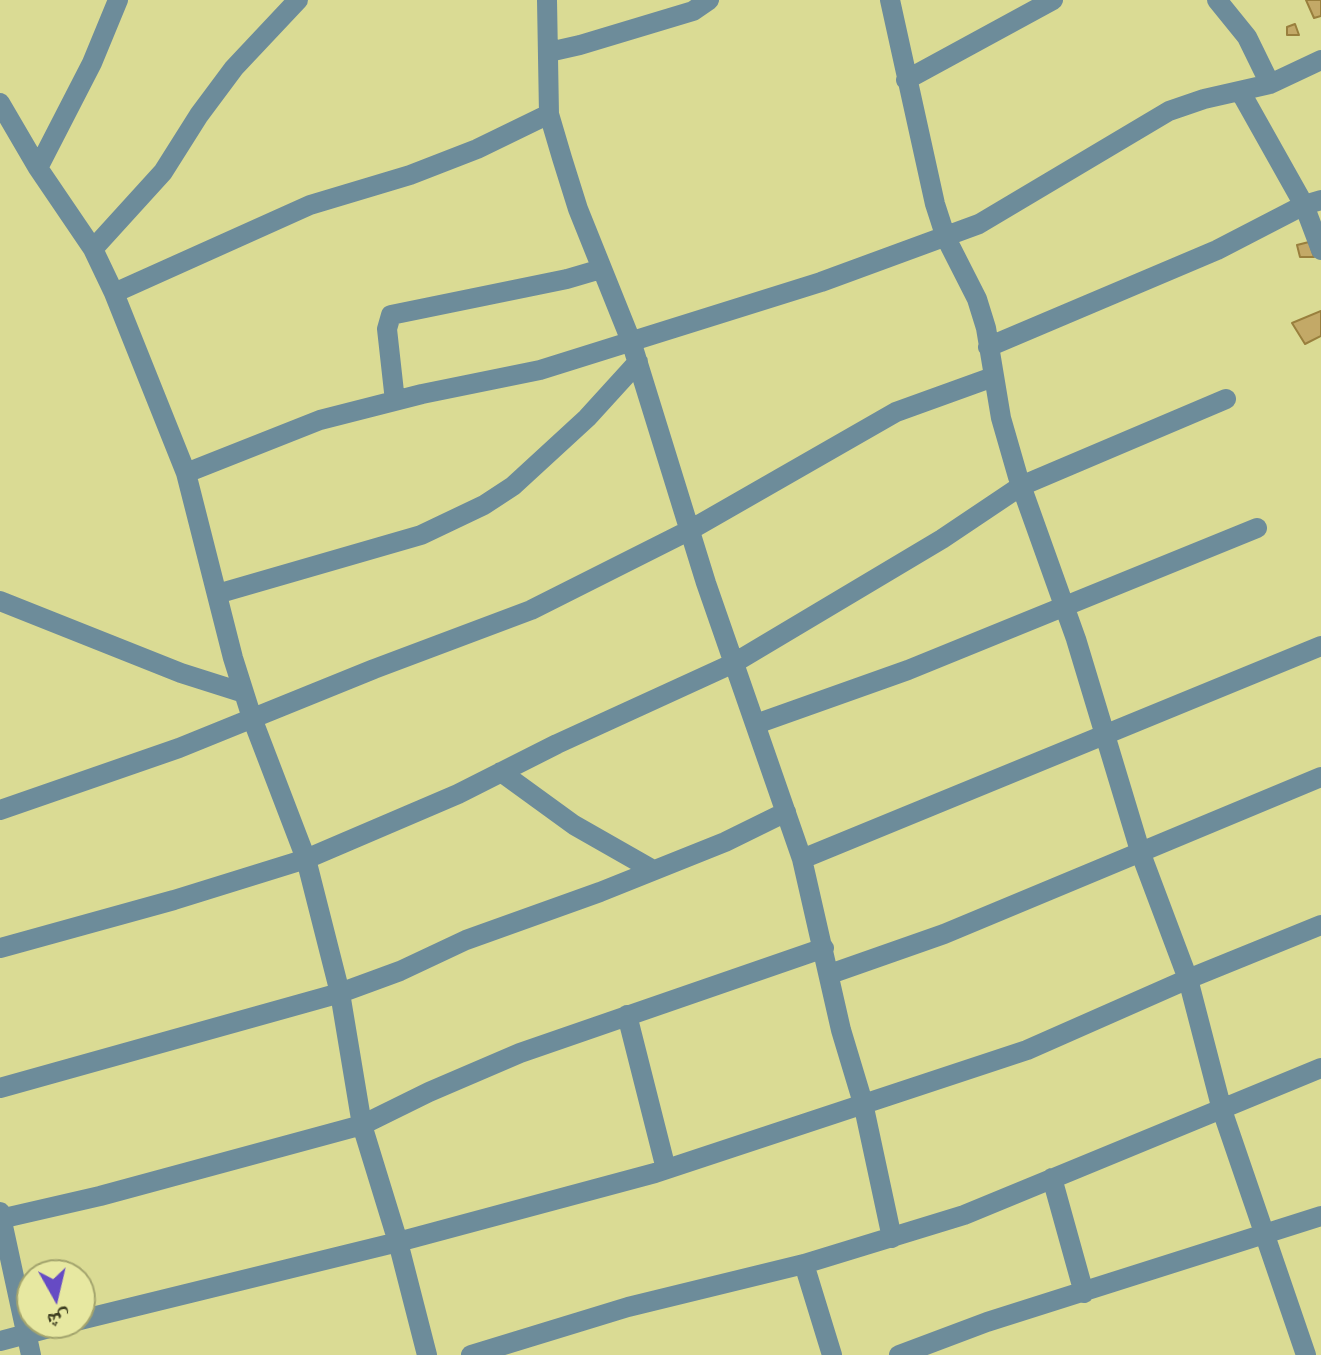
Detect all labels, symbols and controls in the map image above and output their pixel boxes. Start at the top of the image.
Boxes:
north arrow [16,1259,96,1339]
text: ش [46,1305,73,1337]

